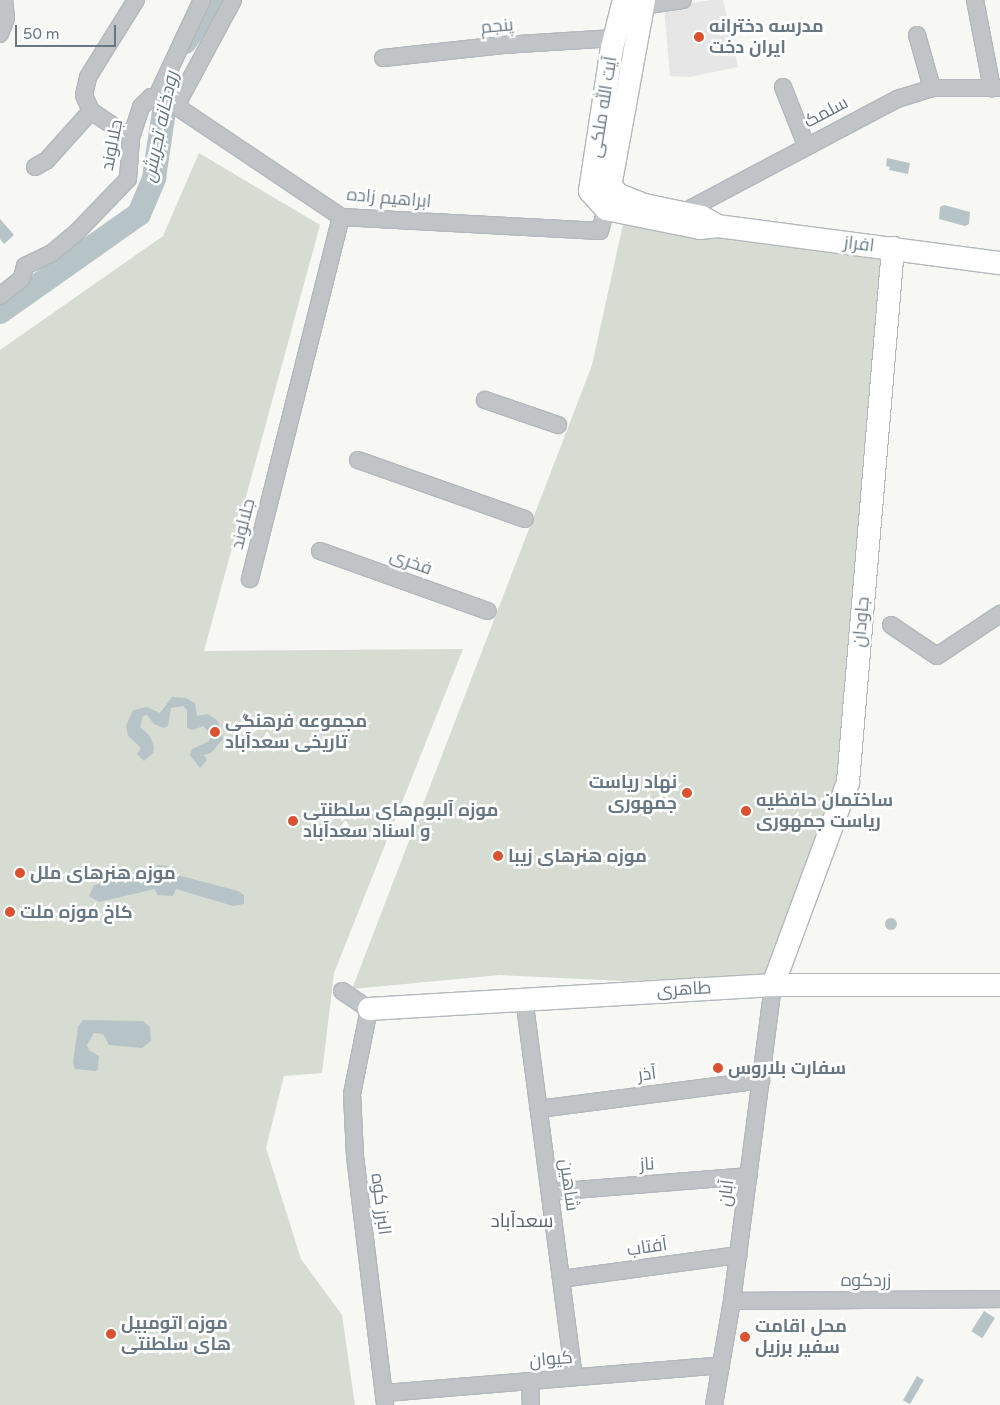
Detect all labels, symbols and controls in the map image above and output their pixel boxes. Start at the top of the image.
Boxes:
street label: پنجم [480,14,514,38]
scale bar [18,15,119,47]
place label: مدرسه دخترانه ایران دخت [709,16,824,58]
text: 50 m [23,25,60,43]
marker: مدرسه دخترانه ایران دخت [693,31,705,43]
street label: آیت الله ملکی [584,55,622,159]
water label: رودخانه تجریش [138,70,184,184]
street label: سلمک [800,91,852,133]
street label: جلالوند [96,117,128,173]
street label: ابراهیم زاده [346,184,432,212]
street label: افراز [842,231,876,257]
street label: جلالوند [226,496,260,552]
street label: فخری [387,544,435,580]
street label: جاودان [848,596,874,648]
place label: مجموعه فرهنگی تاریخی سعدآباد [225,711,367,754]
marker: مجموعه فرهنگی تاریخی سعدآباد [209,726,221,738]
place label: نهاد ریاست جمهوری [589,772,677,814]
marker: نهاد ریاست جمهوری [681,787,693,799]
place label: ساختمان حافظیه ریاست جمهوری [756,790,893,832]
place label: موزه آلبوم‌های سلطنتی و اسناد سعدآباد [303,800,498,842]
marker: ساختمان حافظیه ریاست جمهوری [740,805,752,817]
marker: موزه آلبوم‌های سلطنتی و اسناد سعدآباد [287,815,299,827]
place label: موزه هنرهای زیبا [508,845,647,867]
marker: موزه هنرهای زیبا [492,850,504,862]
place label: موزه هنرهای ملل [30,862,176,884]
marker: موزه هنرهای ملل [14,867,26,879]
place label: کاخ موزه ملت [20,901,133,923]
marker: کاخ موزه ملت [4,906,16,918]
street label: طاهری [656,977,712,1001]
place label: سفارت بلاروس [728,1057,846,1079]
street label: آذر [637,1062,657,1086]
marker: سفارت بلاروس [712,1062,724,1074]
street label: ناز [639,1153,655,1175]
street label: شاهین [555,1158,583,1212]
street label: البرز کوه [366,1172,396,1236]
street label: آبان [714,1178,738,1208]
district label: سعدآباد [491,1211,553,1233]
street label: آفتاب [625,1233,669,1261]
street label: زردکوه [841,1269,891,1291]
place label: موزه اتومبیل های سلطنتی [121,1313,231,1356]
place label: محل اقامت سفیر برزیل [755,1316,847,1358]
marker: موزه اتومبیل های سلطنتی [105,1328,117,1340]
marker: محل اقامت سفیر برزیل [739,1331,751,1343]
street label: کیوان [528,1346,574,1372]

